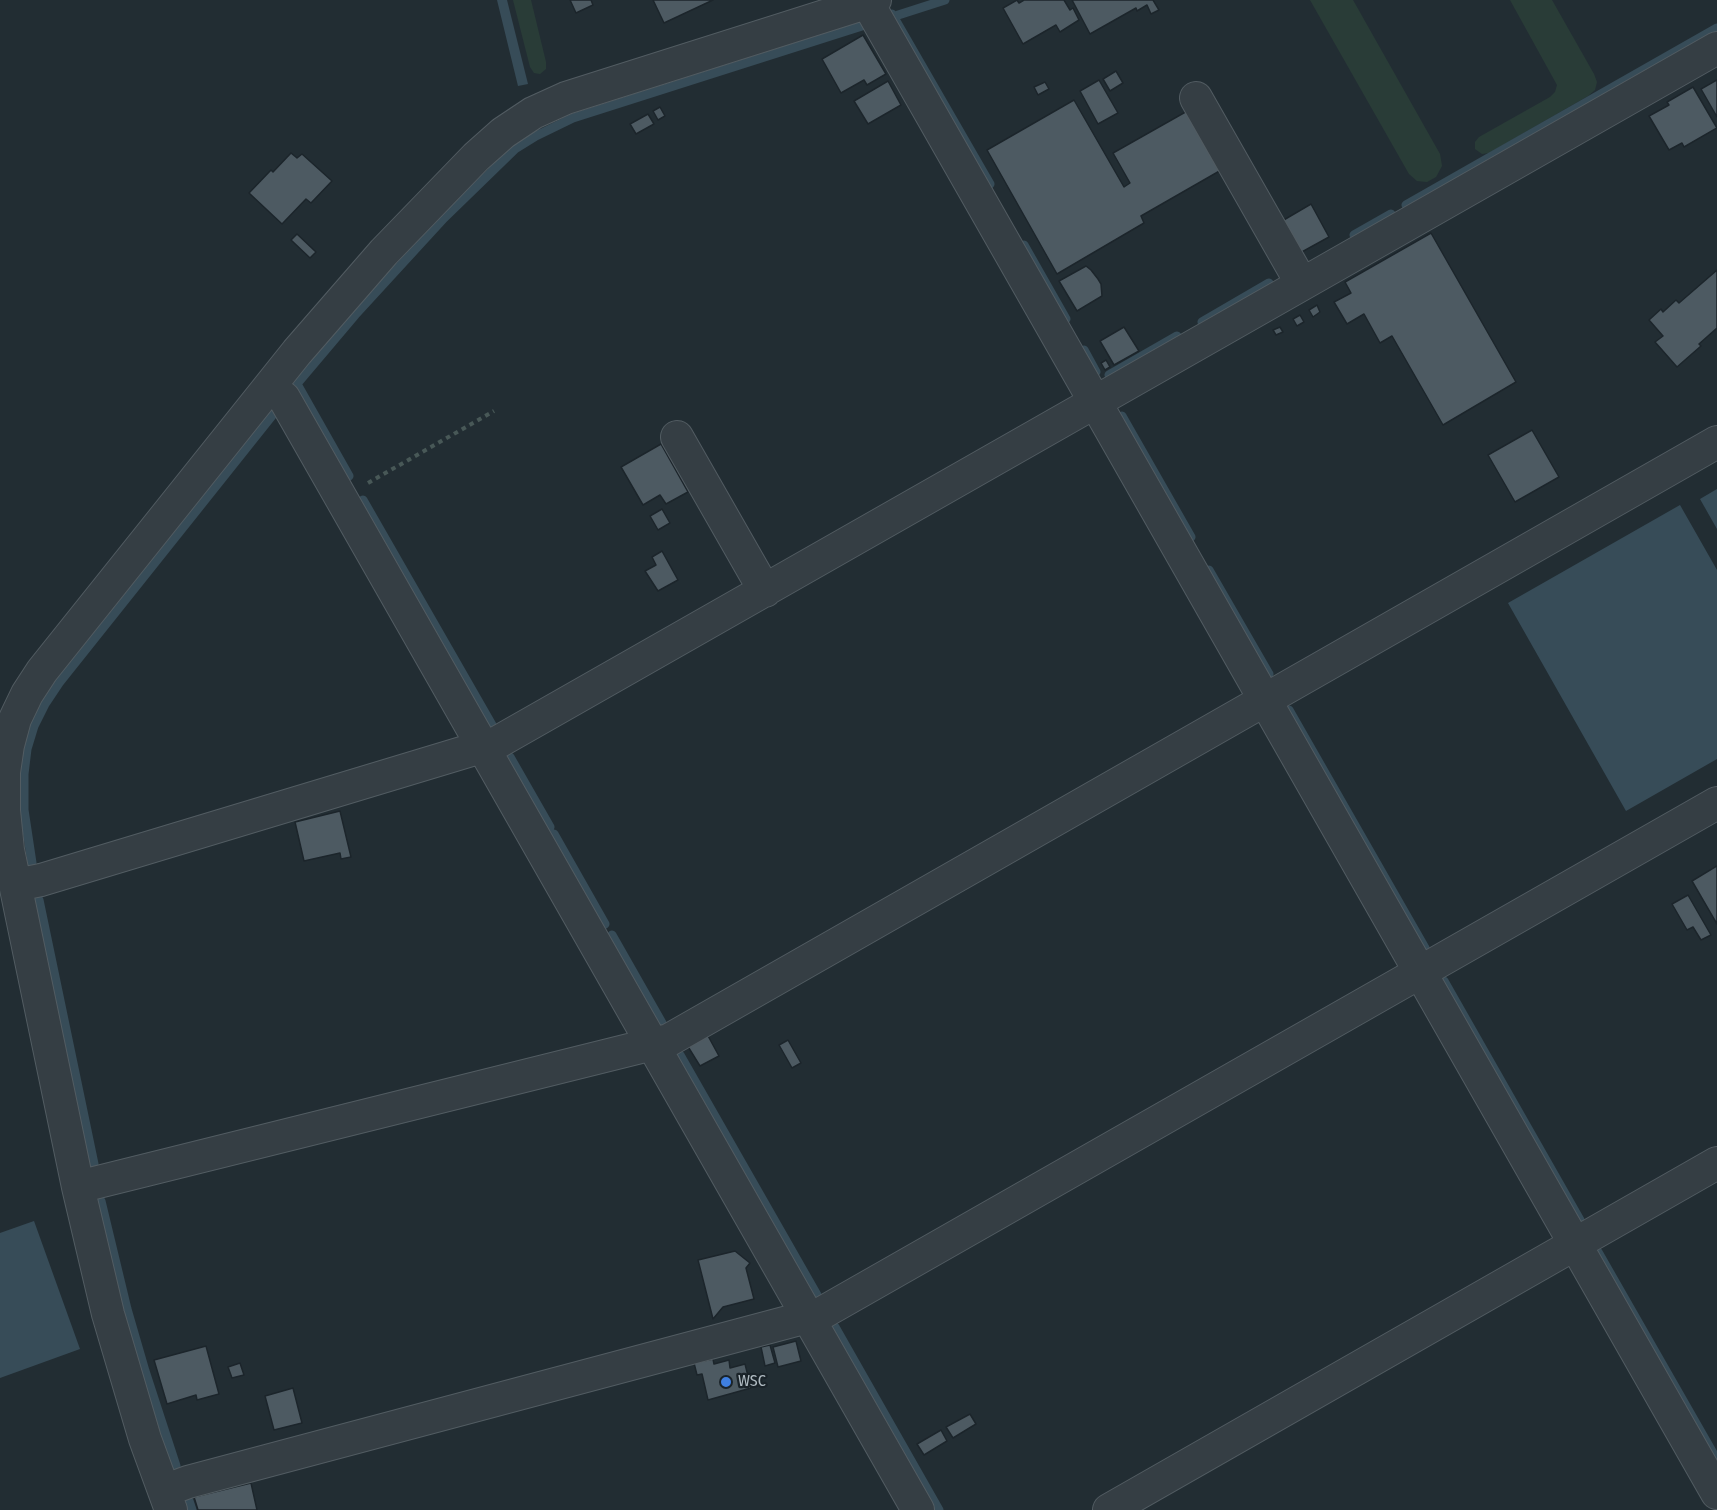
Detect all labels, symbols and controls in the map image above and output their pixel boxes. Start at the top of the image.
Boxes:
place label: WSC [738,1372,766,1392]
marker: WSC [719,1375,733,1389]

